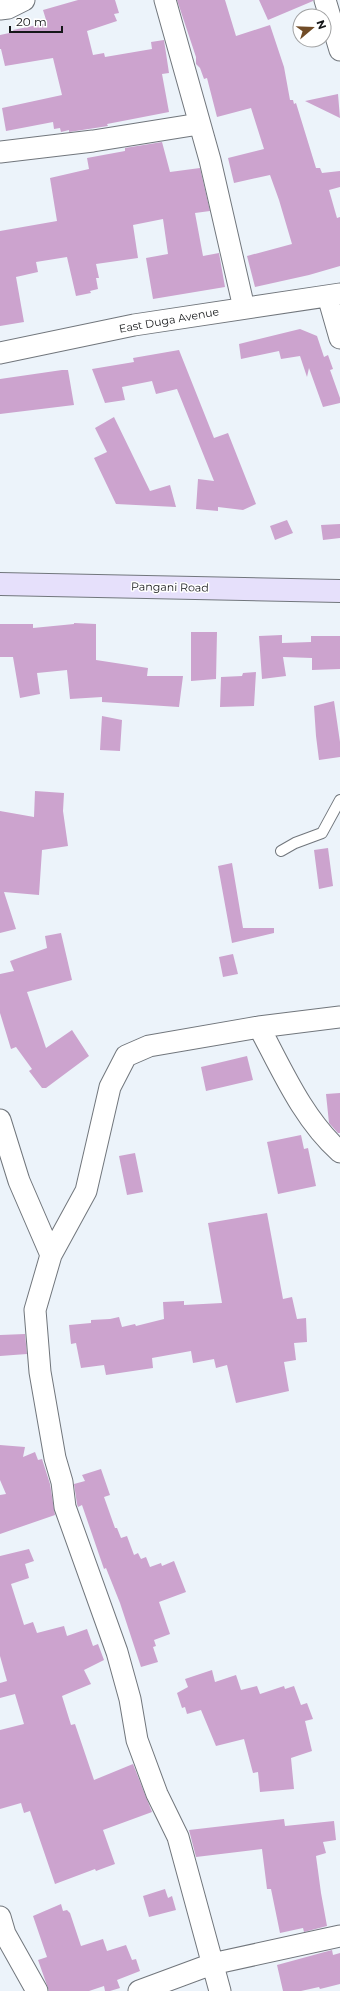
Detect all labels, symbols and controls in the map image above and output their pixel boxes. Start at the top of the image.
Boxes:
scale bar [10,8,62,34]
north arrow [292,8,332,48]
text: 20 m [16,14,47,29]
text: N [313,18,330,31]
street label: East Duga Avenue [118,304,220,336]
street label: Pangani Road [131,579,209,595]

